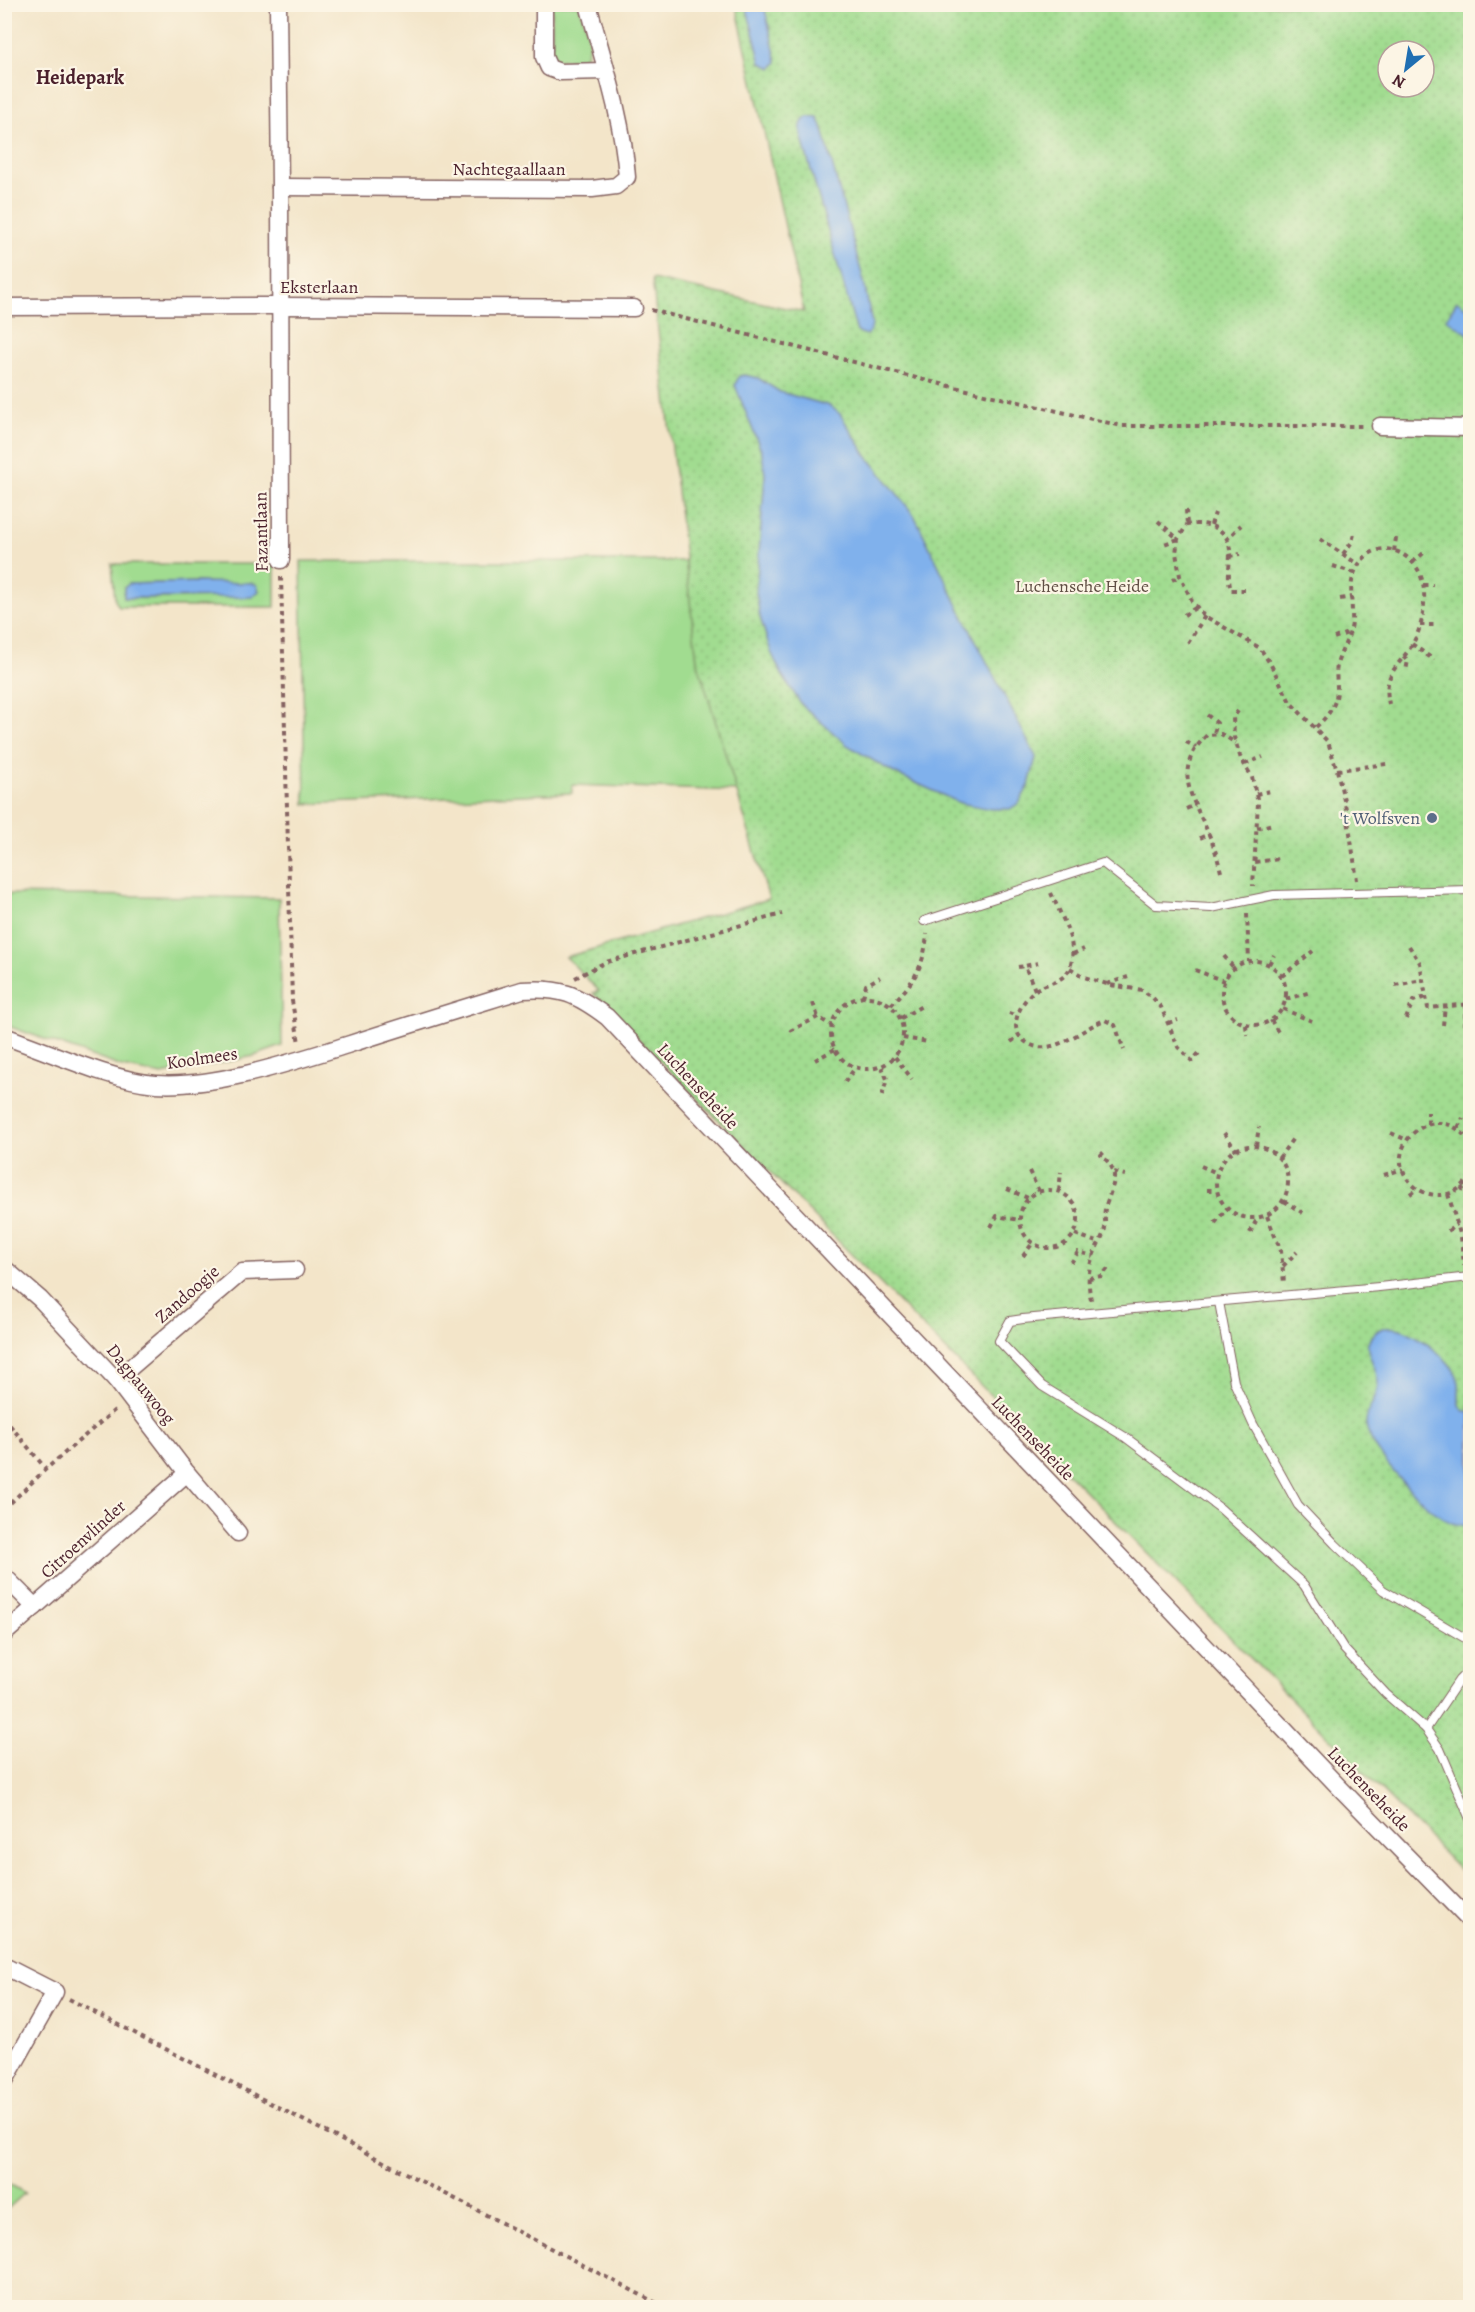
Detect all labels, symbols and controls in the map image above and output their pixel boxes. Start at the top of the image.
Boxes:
north arrow [1376,39,1436,99]
district label: Heidepark [36,64,125,91]
text: N [1388,69,1410,94]
street label: Nachtegaallaan [452,157,566,181]
street label: Eksterlaan [280,275,359,299]
street label: Fazantlaan [248,491,274,572]
park label: Luchensche Heide [1015,574,1149,598]
place label: 't Wolfsven [1340,806,1420,830]
marker: 't Wolfsven [1425,811,1439,825]
street label: Luchenseheide [652,1038,744,1134]
street label: Koolmees [165,1041,239,1075]
street label: Zandoogje [150,1259,224,1329]
street label: Dagpauwoog [101,1339,181,1429]
street label: Luchenseheide [986,1390,1080,1486]
street label: Citroenvlinder [35,1494,131,1584]
street label: Luchenseheide [1322,1741,1416,1837]

